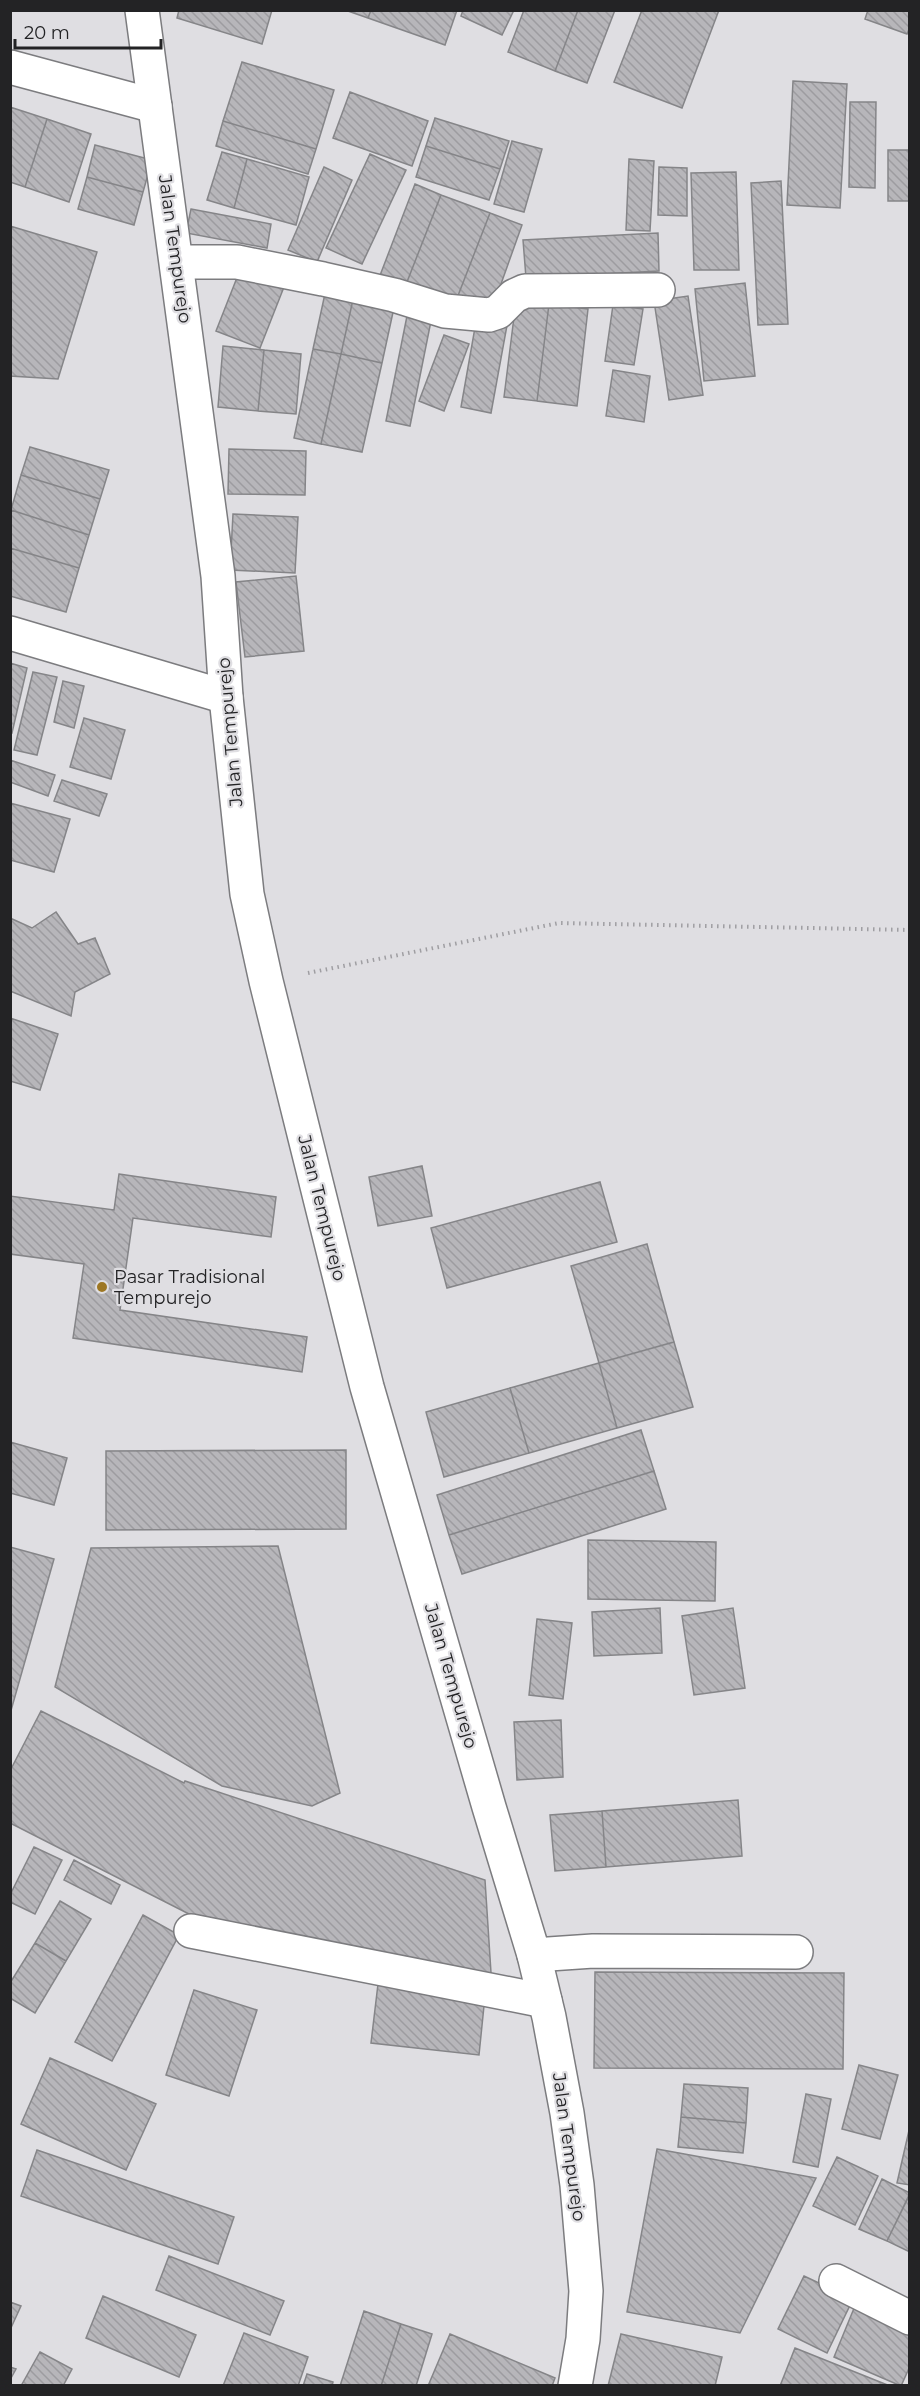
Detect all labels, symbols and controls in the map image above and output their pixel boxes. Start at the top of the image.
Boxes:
scale bar [15,12,160,50]
text: 20 m [24,22,70,44]
street label: Jalan Tempurejo [154,172,196,325]
street label: Jalan Tempurejo [213,657,248,808]
street label: Jalan Tempurejo [293,1132,351,1283]
place label: Pasar Tradisional Tempurejo [114,1266,265,1309]
marker: Pasar Tradisional Tempurejo [95,1280,109,1294]
street label: Jalan Tempurejo [420,1600,482,1751]
street label: Jalan Tempurejo [548,2070,590,2223]

